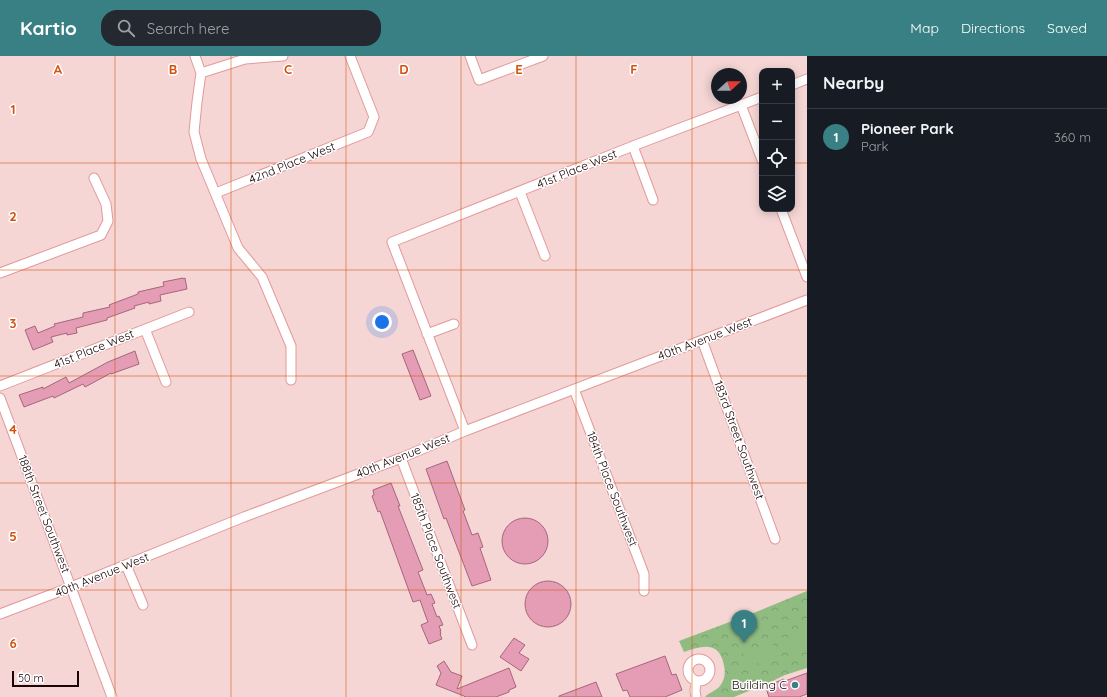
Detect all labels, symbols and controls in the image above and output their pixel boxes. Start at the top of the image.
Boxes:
search box [101,10,381,46]
text: Kartio [20,16,77,40]
icon: search [115,17,137,39]
text: Search here [147,19,230,38]
text: Map [910,19,939,37]
text: Directions [961,19,1025,37]
text: Saved [1047,19,1087,37]
text: A [54,61,63,77]
text: B [169,61,177,77]
text: C [284,61,292,77]
text: D [399,61,409,77]
text: E [515,61,523,77]
text: F [630,61,638,77]
north arrow [711,68,747,104]
map controls [759,68,795,212]
button: + [759,68,795,104]
text: Nearby [823,72,884,93]
text: 1 [10,101,16,117]
button: − [759,104,795,140]
text: Pioneer Park [861,119,954,138]
text: 1 [833,129,839,145]
text: 360 m [1054,129,1091,145]
street label: 42nd Place West [246,138,337,187]
text: Park [861,138,889,154]
button: locate [759,140,795,176]
street label: 41st Place West [535,146,619,191]
button: layers [759,176,795,212]
text: 2 [9,208,17,224]
your location [372,312,392,332]
street label: 40th Avenue West [656,314,754,363]
text: 3 [10,315,17,331]
street label: 41st Place West [52,326,136,371]
street label: 183rd Street Southwest [711,378,768,501]
text: 4 [9,421,17,437]
street label: 184th Place Southwest [584,429,641,548]
street label: 40th Avenue West [354,430,452,481]
street label: 188th Street Southwest [15,453,74,575]
street label: 185th Place Southwest [408,491,465,611]
text: 5 [9,528,17,544]
street label: 40th Avenue West [53,549,151,600]
pin: 1 [731,610,757,643]
text: 6 [9,635,17,651]
scale bar [12,669,79,688]
text: 50 m [18,671,44,685]
place label: Building C [732,677,787,692]
marker: Building C [790,680,800,690]

